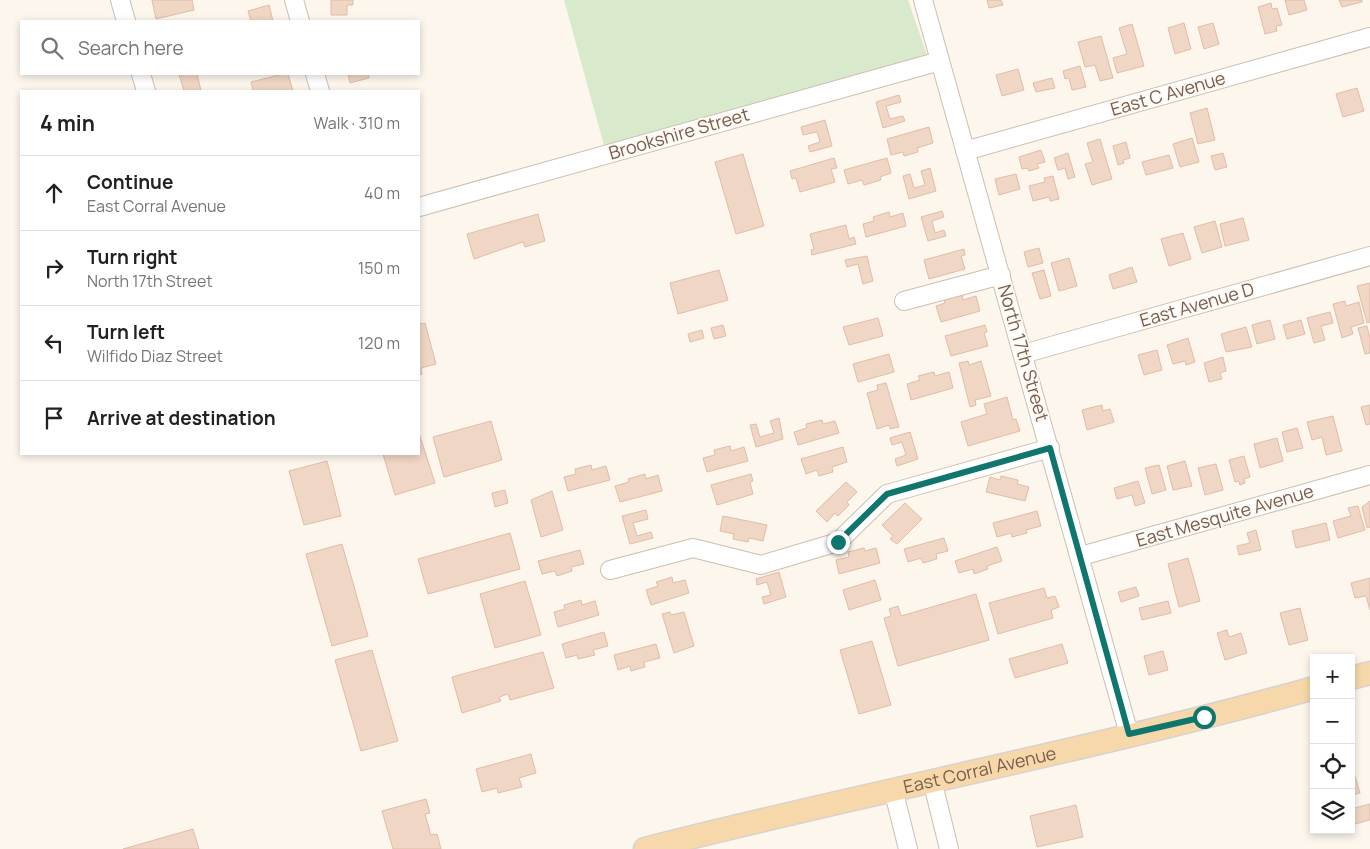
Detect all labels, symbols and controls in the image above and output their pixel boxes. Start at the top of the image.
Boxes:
search box [20,20,420,75]
icon: search [38,34,66,62]
text: Search here [78,35,184,61]
street label: East C Avenue [1107,65,1228,121]
street label: Brookshire Street [606,102,752,165]
text: 4 min [40,109,95,137]
text: Walk · 310 m [314,112,400,134]
text: Continue [87,169,173,195]
icon: ahead [40,179,68,207]
text: 40 m [364,182,400,204]
text: East Corral Avenue [87,195,226,217]
text: Turn right [87,244,177,270]
icon: right [40,254,68,282]
text: 150 m [358,257,400,279]
text: North 17th Street [87,270,213,292]
street label: East Avenue D [1137,276,1257,332]
street label: North 17th Street [993,281,1055,424]
text: Turn left [87,319,165,345]
icon: left [40,329,68,357]
text: 120 m [358,332,400,354]
text: Wilfido Diaz Street [87,345,223,367]
icon: arrive [40,404,68,432]
text: Arrive at destination [87,405,276,431]
street label: East Mesquite Avenue [1133,478,1316,552]
route end [827,531,850,554]
map controls [1310,654,1355,834]
button: + [1310,654,1355,699]
button: − [1310,699,1355,744]
route start [1193,706,1216,729]
street label: East Corral Avenue [901,740,1059,798]
button: locate [1310,744,1355,789]
button: layers [1310,789,1355,834]

